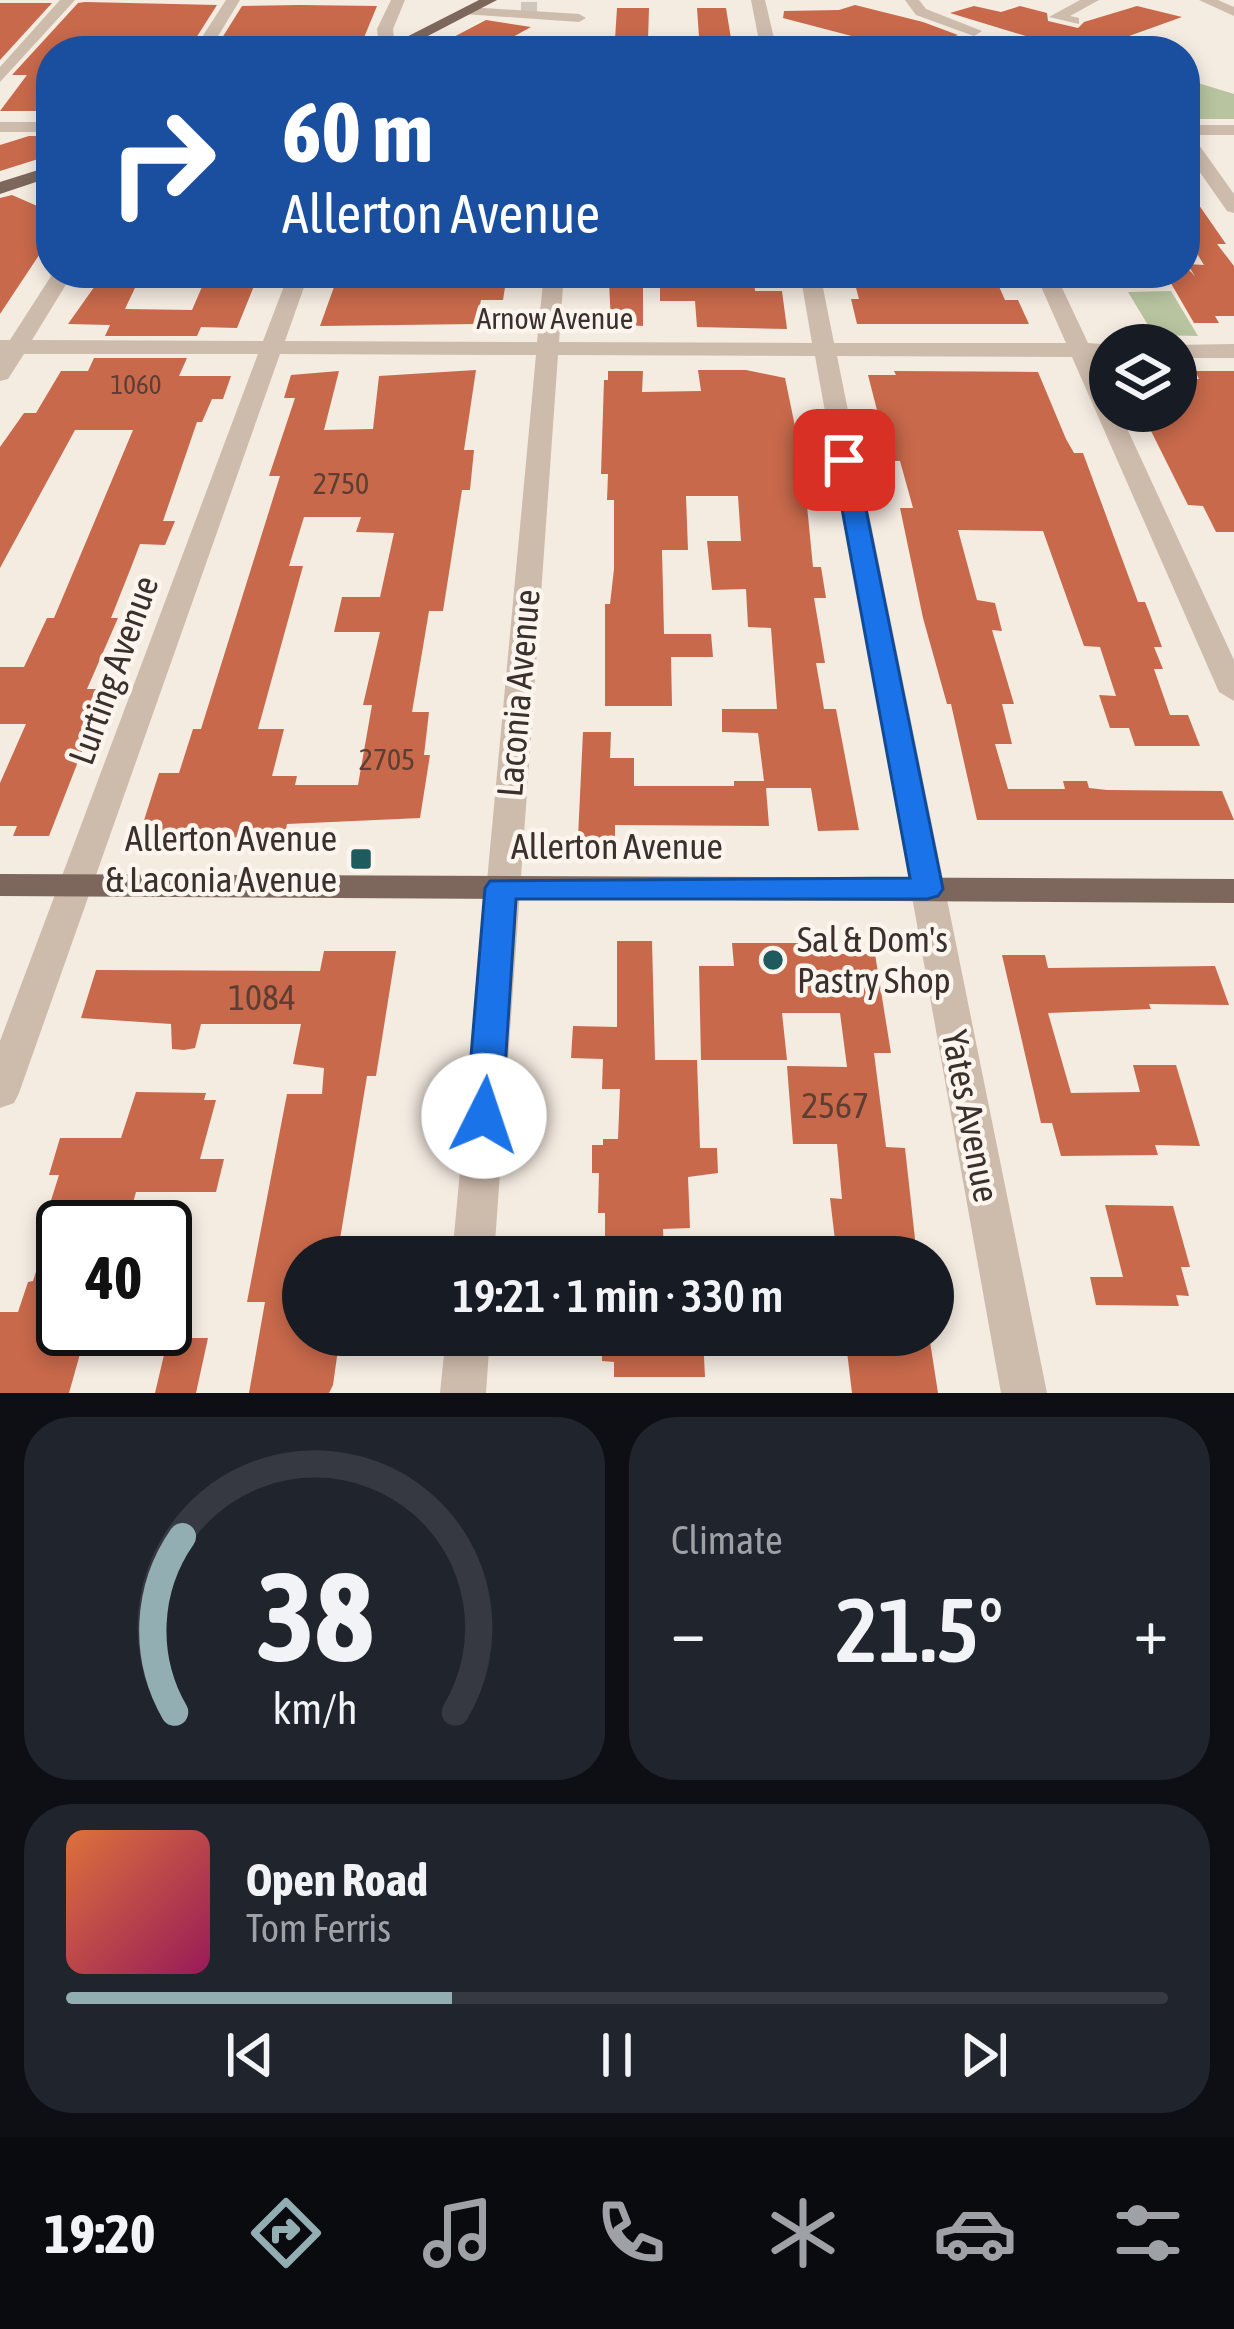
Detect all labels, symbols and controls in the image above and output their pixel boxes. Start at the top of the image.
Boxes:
icon: right [84,84,240,240]
text: 60 m [282,84,433,180]
text: Allerton Avenue [282,183,600,244]
street label: Arnow Avenue [477,301,633,335]
map controls [1089,324,1197,432]
button: layers [1089,324,1197,432]
house number: 1060 [111,369,161,400]
pin [793,409,895,511]
icon: arrive [811,427,877,493]
house number: 2750 [313,466,369,500]
street label: Lurting Avenue [59,570,167,770]
street label: Laconia Avenue [488,588,548,798]
house number: 2705 [359,742,415,776]
place label: Allerton Avenue & Laconia Avenue [105,817,337,900]
street label: Allerton Avenue [511,825,723,867]
marker: Allerton Avenue & Laconia Avenue [348,846,374,872]
place label: Sal & Dom's Pastry Shop [797,918,951,1001]
marker: Sal & Dom's Pastry Shop [760,947,786,973]
house number: 1084 [228,976,296,1018]
street label: Yates Avenue [934,1026,1008,1206]
position arrow [421,1053,547,1179]
house number: 2567 [801,1084,869,1126]
speed limit sign: 40 [36,1200,192,1356]
text: 19:21 · 1 min · 330 m [453,1270,783,1322]
text: Climate [671,1518,783,1562]
text: 38 [256,1544,373,1687]
text: 21.5° [836,1578,1003,1681]
text: − [671,1592,705,1668]
text: + [1134,1592,1168,1668]
text: km/h [272,1683,357,1732]
text: Open Road [246,1854,428,1906]
text: Tom Ferris [246,1906,391,1950]
icon: previous [217,2022,283,2088]
icon: pause [584,2022,650,2088]
icon: next [951,2022,1017,2088]
icon: directions [244,2191,328,2275]
icon: music [416,2191,500,2275]
icon: phone [589,2191,673,2275]
icon: climate [761,2191,845,2275]
icon: car [933,2191,1017,2275]
icon: filters [1106,2191,1190,2275]
text: 19:20 [44,2203,155,2264]

